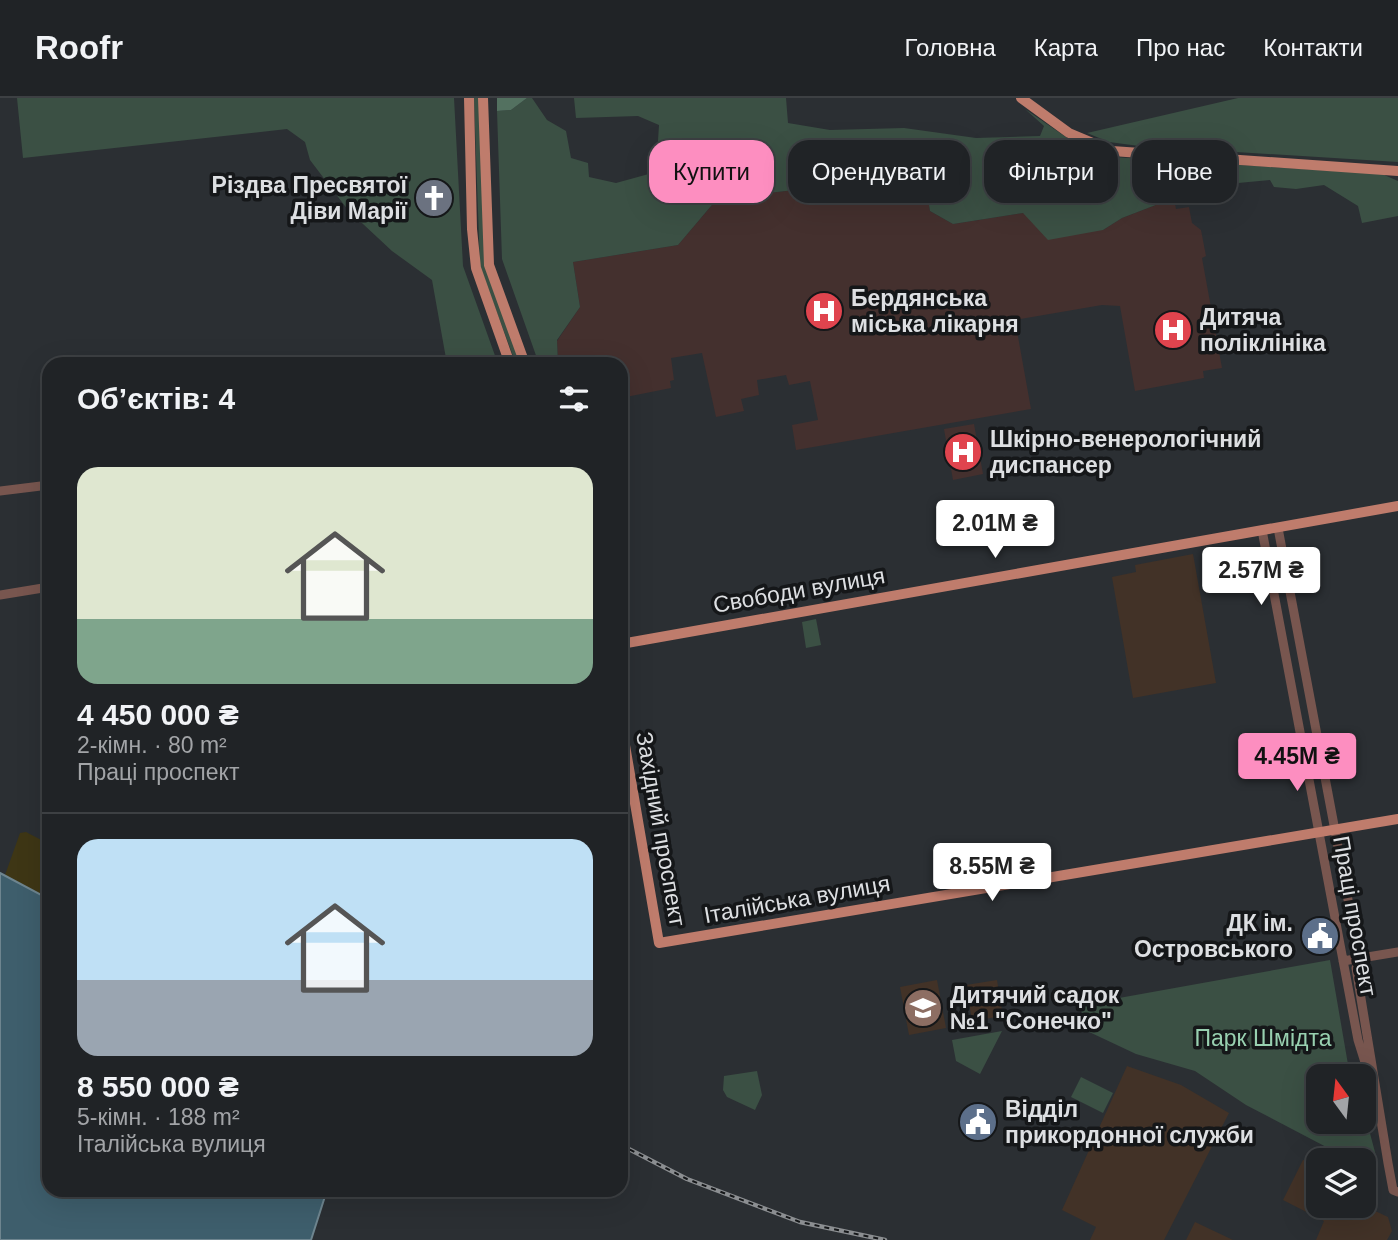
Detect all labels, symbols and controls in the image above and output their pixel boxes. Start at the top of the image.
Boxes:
text: Roofr [35,29,123,66]
text: Головна [905,34,996,61]
text: Карта [1034,34,1098,61]
text: Про нас [1136,34,1225,61]
text: Контакти [1263,34,1363,61]
chip: Купити [649,140,774,203]
chip: Орендувати [788,140,970,203]
chip: Фільтри [984,140,1118,203]
chip: Нове [1132,140,1237,203]
place label: Різдва Пресвятої Діви Марії [212,172,408,224]
church icon: Різдва Пресвятої Діви Марії [413,177,455,219]
place label: Бердянська міська лікарня [851,285,1019,337]
hospital icon: Бердянська міська лікарня [803,290,845,332]
place label: Дитяча поліклініка [1200,304,1326,356]
hospital icon: Дитяча поліклініка [1152,309,1194,351]
icon: filters [555,380,593,418]
text: Об’єктів: 4 [77,382,235,415]
place label: Шкірно-венерологічний диспансер [990,426,1261,478]
hospital icon: Шкірно-венерологічний диспансер [942,431,984,473]
pin: 2.01M ₴ [930,500,1060,560]
text: 2.01M ₴ [952,510,1038,536]
icon: home [272,513,398,639]
pin: 2.57M ₴ [1196,547,1326,607]
text: 2.57M ₴ [1218,557,1304,583]
street label: Свободи вулиця [711,562,887,618]
text: 4 450 000 ₴ [77,698,239,731]
street label: Західний проспект [631,730,691,929]
text: 2-кімн. · 80 m² [77,732,227,758]
pin: 4.45M ₴ [1232,734,1362,793]
text: 4.45M ₴ [1254,743,1340,769]
text: Праці проспект [77,759,239,785]
street label: Праці проспект [1328,834,1382,999]
pin: 8.55M ₴ [927,844,1057,903]
text: 8.55M ₴ [949,853,1035,879]
street label: Італійська вулиця [702,870,892,928]
icon: home [272,885,398,1011]
place label: ДК ім. Островського [1134,910,1293,962]
public building icon: ДК ім. Островського [1299,915,1341,957]
place label: Дитячий садок №1 "Сонечко" [950,982,1120,1034]
school or university icon: Дитячий садок №1 "Сонечко" [902,987,944,1029]
park label: Парк Шмідта [1194,1025,1332,1051]
north arrow [1306,1064,1376,1134]
map controls [1306,1064,1376,1218]
text: 8 550 000 ₴ [77,1070,239,1103]
place label: Відділ прикордонної служби [1005,1096,1254,1148]
public building icon: Відділ прикордонної служби [957,1101,999,1143]
text: 5-кімн. · 188 m² [77,1104,240,1130]
text: Італійська вулиця [77,1131,266,1157]
button: layers [1306,1148,1376,1218]

